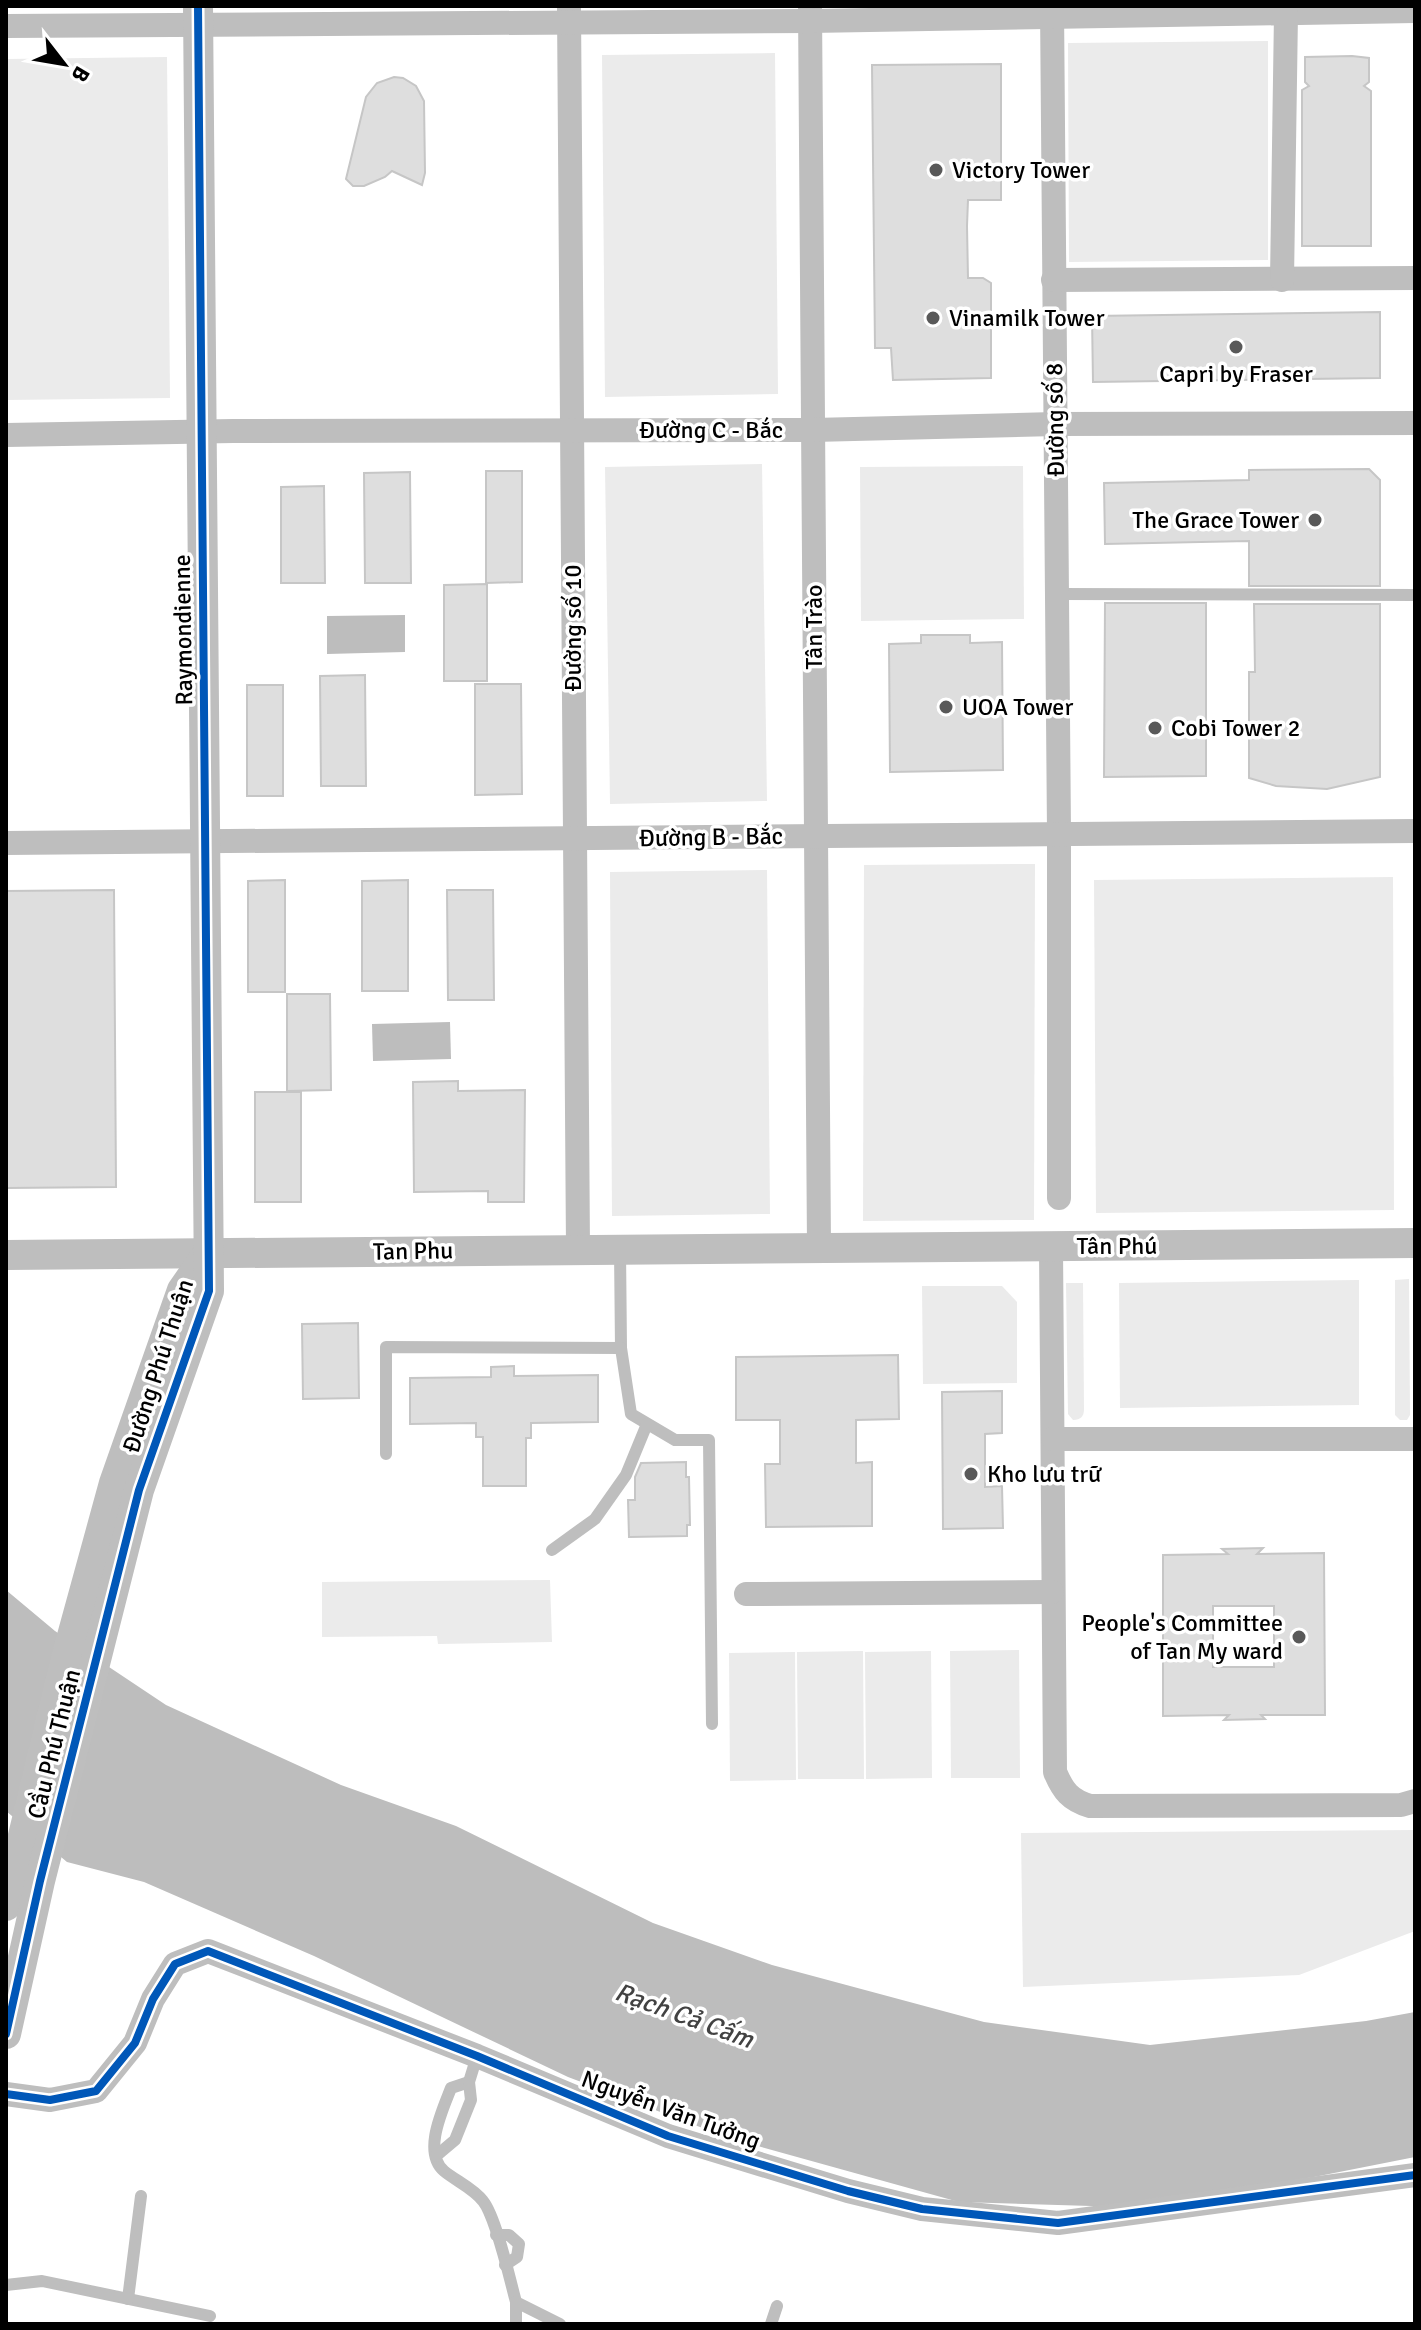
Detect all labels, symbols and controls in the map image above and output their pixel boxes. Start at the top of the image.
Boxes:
north arrow [24,24,104,104]
text: B [66,61,96,87]
place label: Victory Tower [952,155,1090,185]
marker: Victory Tower [927,161,945,179]
place label: Vinamilk Tower [949,303,1105,333]
marker: Vinamilk Tower [924,309,942,327]
marker: Capri by Fraser [1227,338,1245,356]
place label: Capri by Fraser [1159,359,1313,389]
street label: Đường số 8 [1039,363,1071,477]
street label: Đường C - Bắc [639,415,783,445]
place label: The Grace Tower [1132,505,1299,535]
marker: The Grace Tower [1306,511,1324,529]
street label: Raymondienne [167,554,199,706]
street label: Đường số 10 [558,565,588,691]
street label: Tân Trào [799,584,829,670]
place label: UOA Tower [962,692,1073,722]
marker: UOA Tower [937,698,955,716]
place label: Cobi Tower 2 [1171,713,1300,743]
marker: Cobi Tower 2 [1146,719,1164,737]
street label: Đường B - Bắc [639,821,783,853]
street label: Tân Phú [1077,1231,1157,1261]
street label: Tan Phu [373,1235,453,1267]
street label: Đường Phú Thuận [116,1275,200,1457]
place label: Kho lưu trữ [987,1459,1102,1489]
marker: Kho lưu trữ [962,1465,980,1483]
place label: People's Committee of Tan My ward [1081,1608,1283,1666]
marker: People's Committee of Tan My ward [1290,1628,1308,1646]
street label: Cầu Phú Thuận [21,1666,87,1822]
water label: Rạch Cả Cấm [611,1976,759,2056]
street label: Nguyễn Văn Tưởng [577,2064,765,2156]

